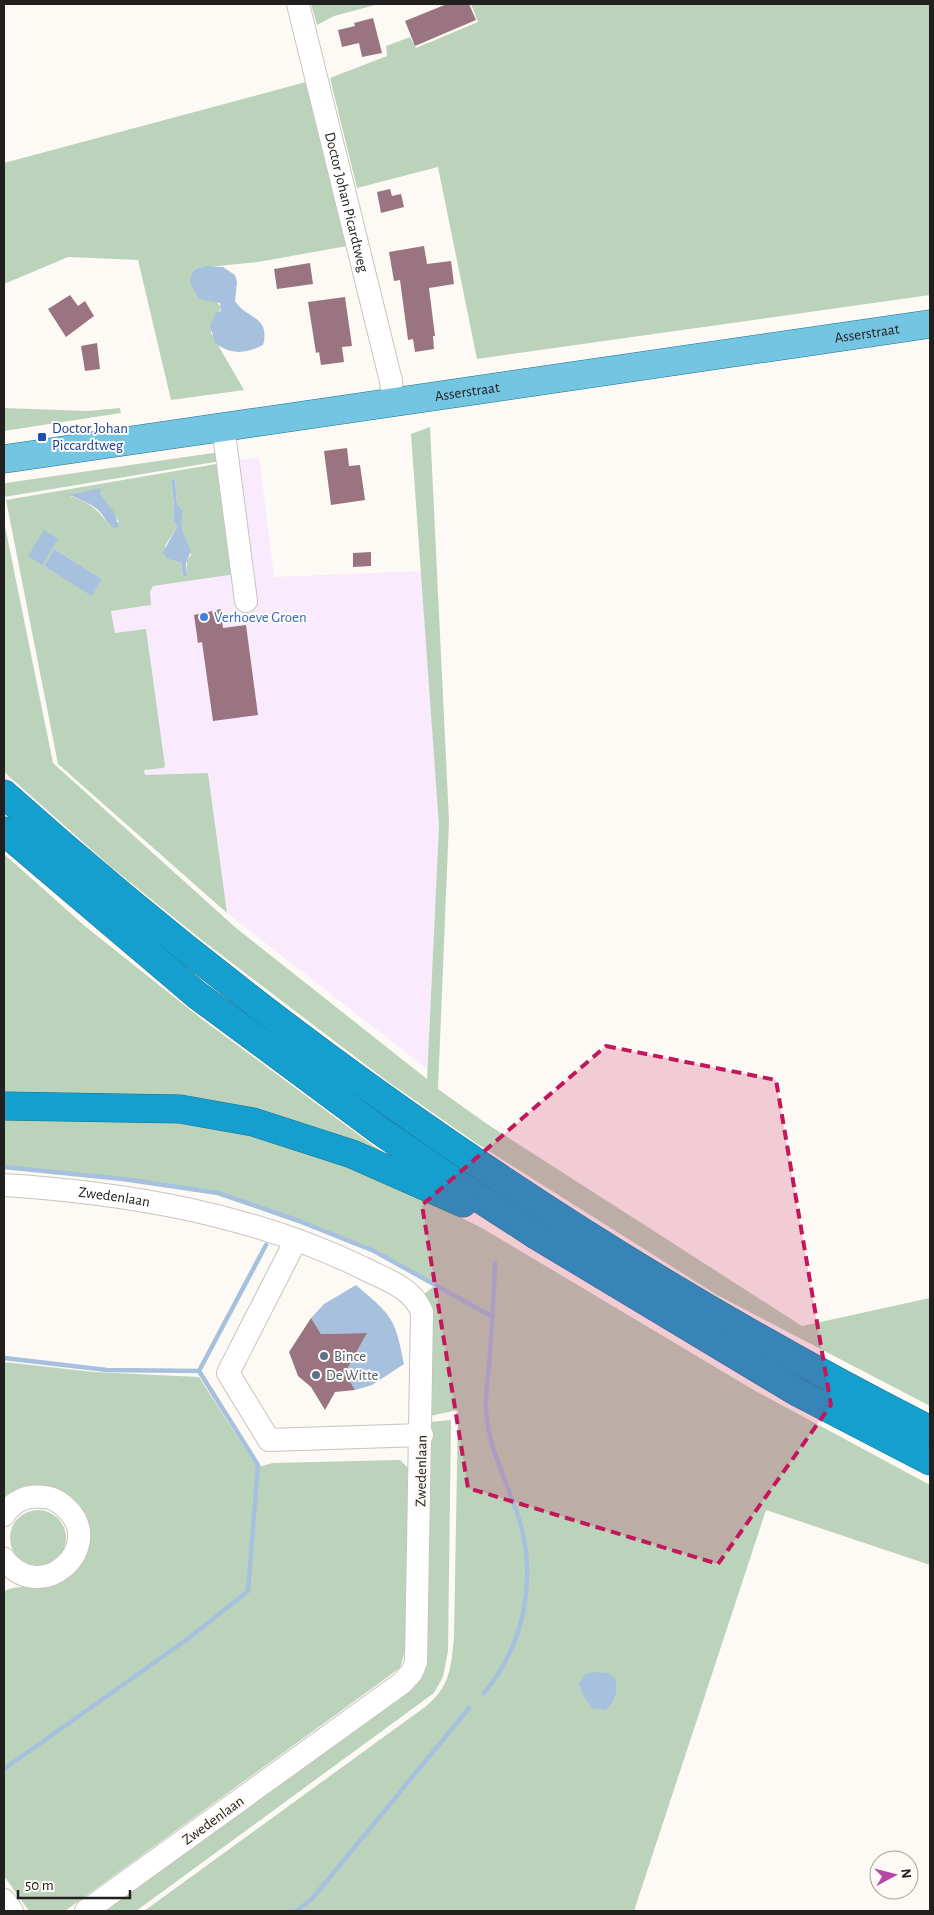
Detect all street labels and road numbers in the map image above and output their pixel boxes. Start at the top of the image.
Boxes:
street label: Doctor Johan Picardtweg [322,131,371,274]
street label: Asserstraat [834,322,901,346]
street label: Asserstraat [434,380,501,404]
street label: Zwedenlaan [78,1185,151,1210]
street label: Zwedenlaan [413,1435,430,1507]
street label: Zwedenlaan [180,1793,247,1848]

